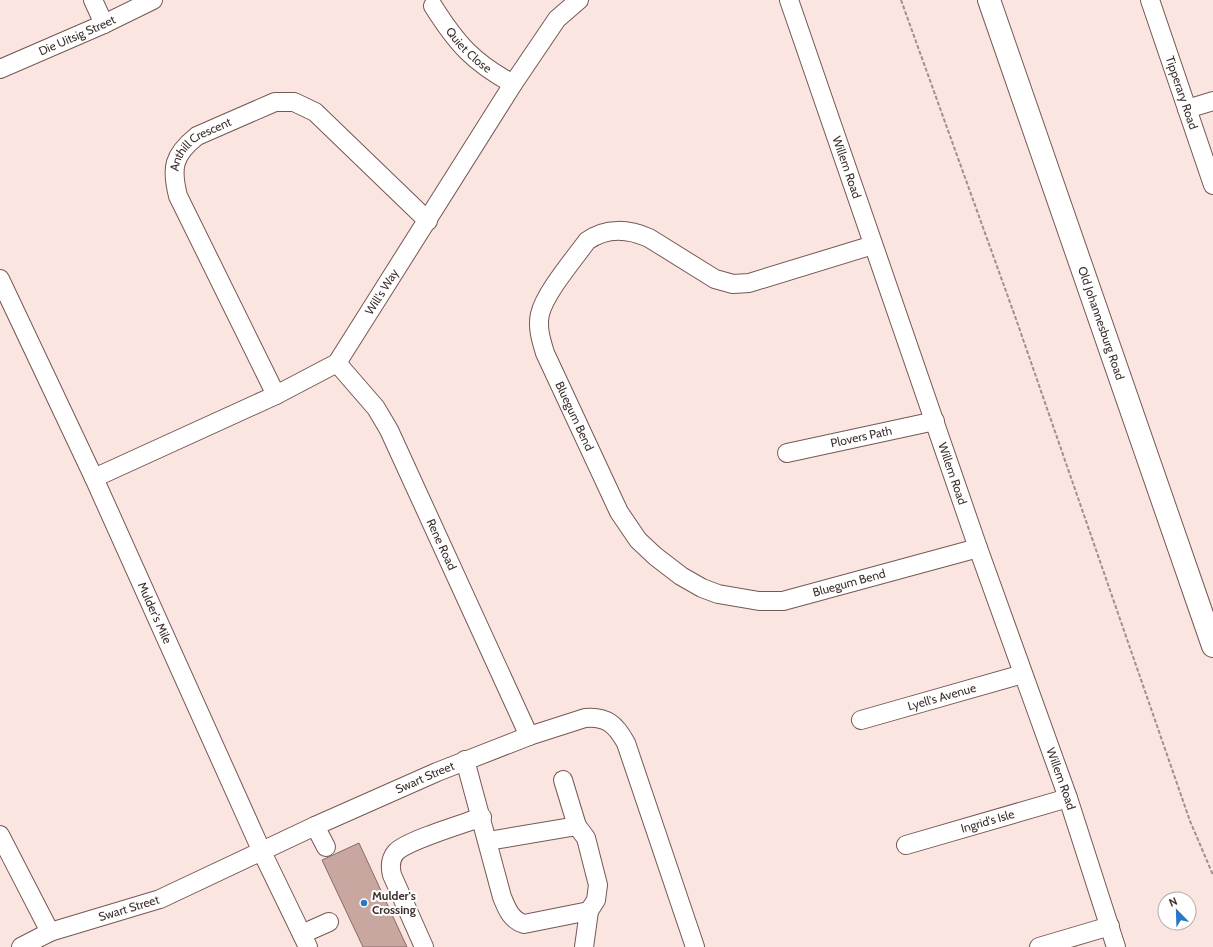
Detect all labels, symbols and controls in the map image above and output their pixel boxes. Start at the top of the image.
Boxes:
street label: Die Uitsig Street [36,12,118,58]
street label: Quiet Close [443,24,495,76]
street label: Tipperary Road [1163,54,1201,131]
street label: Anthill Crescent [166,114,233,172]
street label: Willem Road [830,134,865,200]
street label: Old Johannesburg Road [1075,264,1128,382]
street label: Will's Way [361,266,402,317]
street label: Bluegum Bend [552,379,597,453]
street label: Plovers Path [829,423,893,450]
street label: Willem Road [935,440,970,507]
street label: Rene Road [424,516,460,572]
street label: Bluegum Bend [811,566,887,600]
street label: Mulder's Mile [135,580,175,646]
street label: Lyell's Avenue [906,680,978,713]
street label: Willem Road [1044,746,1079,812]
street label: Swart Street [393,758,456,796]
street label: Ingrid's Isle [959,806,1016,836]
place label: Mulder's Crossing [372,888,416,917]
north arrow [1157,891,1197,931]
street label: Swart Street [97,892,161,924]
text: N [1167,894,1179,910]
marker: Mulder's Crossing [359,898,369,908]

